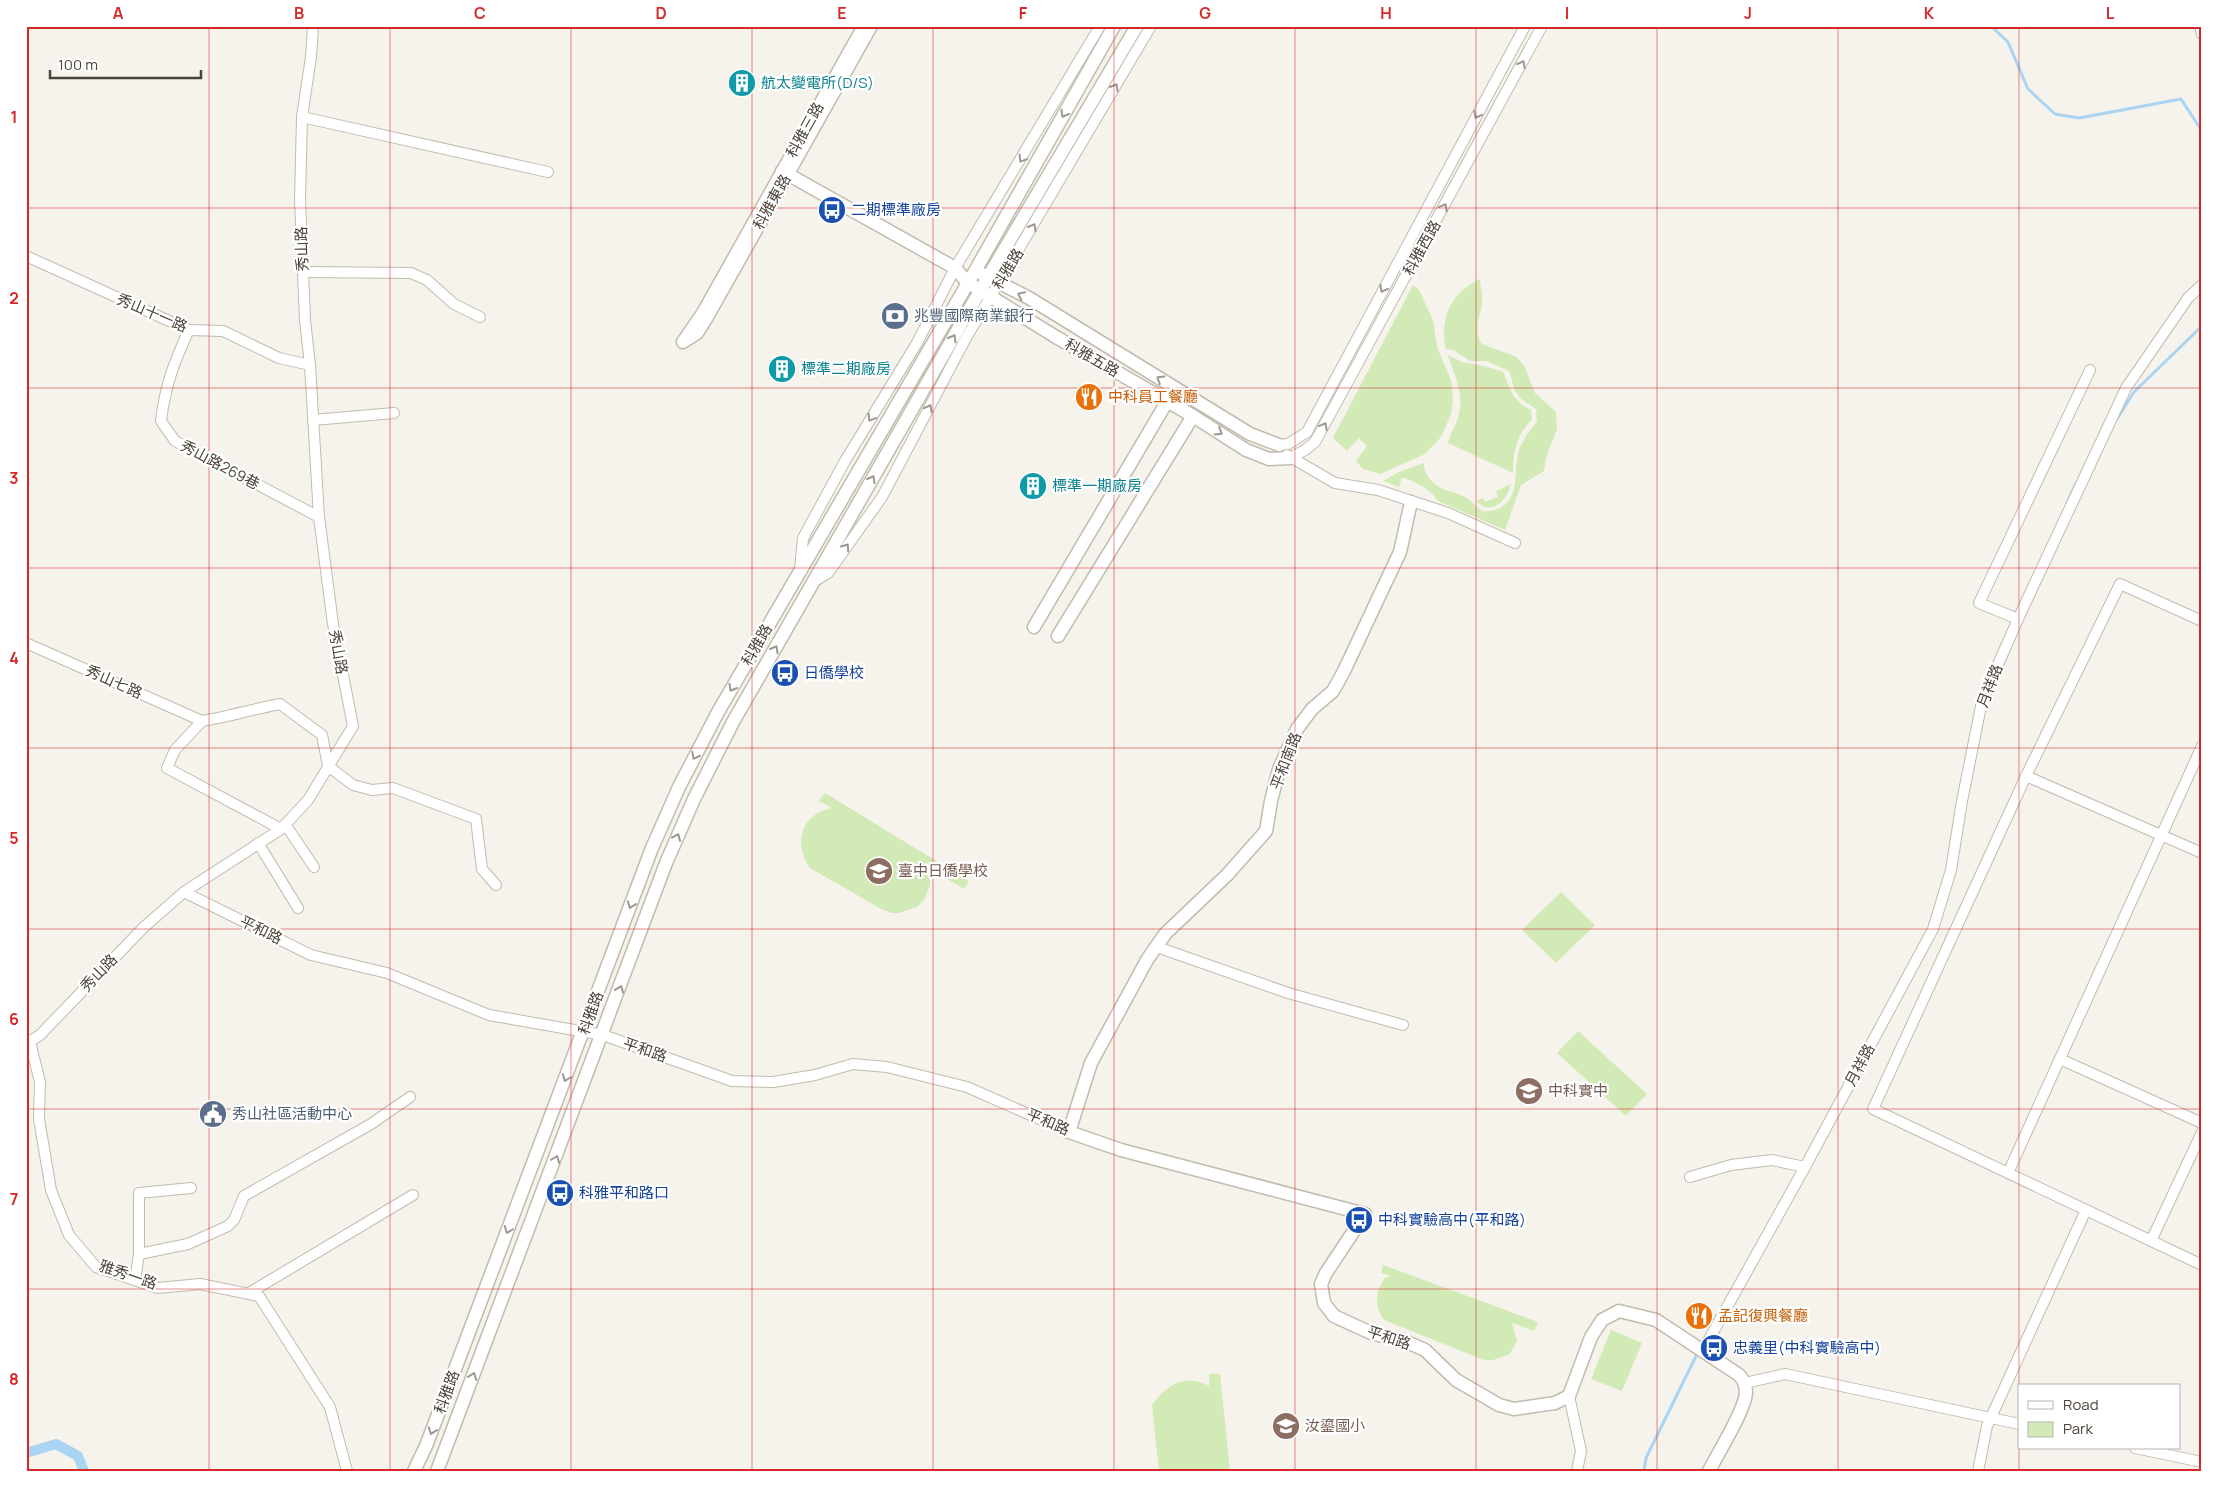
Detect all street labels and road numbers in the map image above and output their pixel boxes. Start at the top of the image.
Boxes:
street label: 科雅三路 [781,98,828,161]
street label: 科雅東路 [748,170,795,233]
street label: 科雅西路 [1398,216,1445,279]
street label: 秀山路 [290,226,313,272]
street label: 科雅路 [987,244,1028,293]
street label: 秀山十一路 [114,288,191,337]
street label: 科雅五路 [1061,333,1123,382]
street label: 秀山路269巷 [177,435,264,494]
street label: 科雅路 [736,620,777,669]
street label: 秀山路 [324,628,353,676]
street label: 秀山七路 [83,660,146,703]
street label: 月祥路 [1972,661,2007,711]
street label: 平和南路 [1265,729,1306,793]
street label: 平和路 [236,910,286,949]
street label: 秀山路 [75,949,122,996]
street label: 科雅路 [573,988,608,1038]
street label: 平和路 [620,1032,670,1067]
street label: 月祥路 [1840,1040,1879,1090]
street label: 平和路 [1023,1103,1073,1140]
street label: 雅秀一路 [96,1255,160,1294]
street label: 平和路 [1365,1321,1414,1354]
street label: 科雅路 [429,1367,464,1417]

